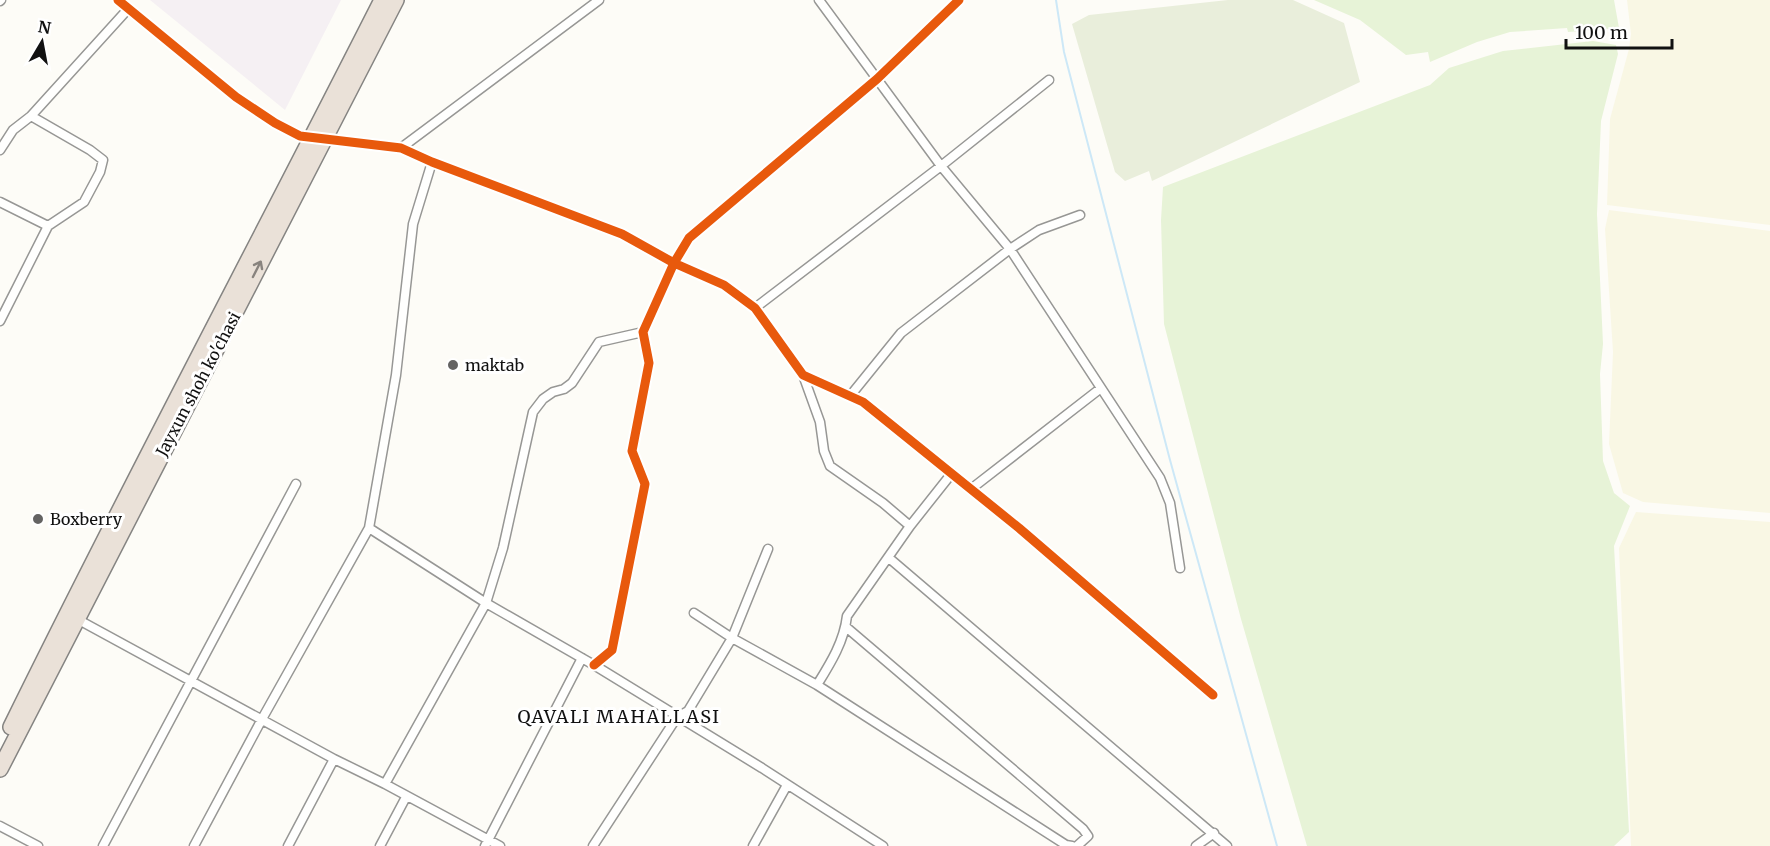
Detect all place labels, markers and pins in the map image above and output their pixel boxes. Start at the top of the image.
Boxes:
place label: maktab [465,355,524,375]
marker: maktab [446,358,460,372]
place label: Boxberry [50,509,123,529]
marker: Boxberry [31,512,45,526]

